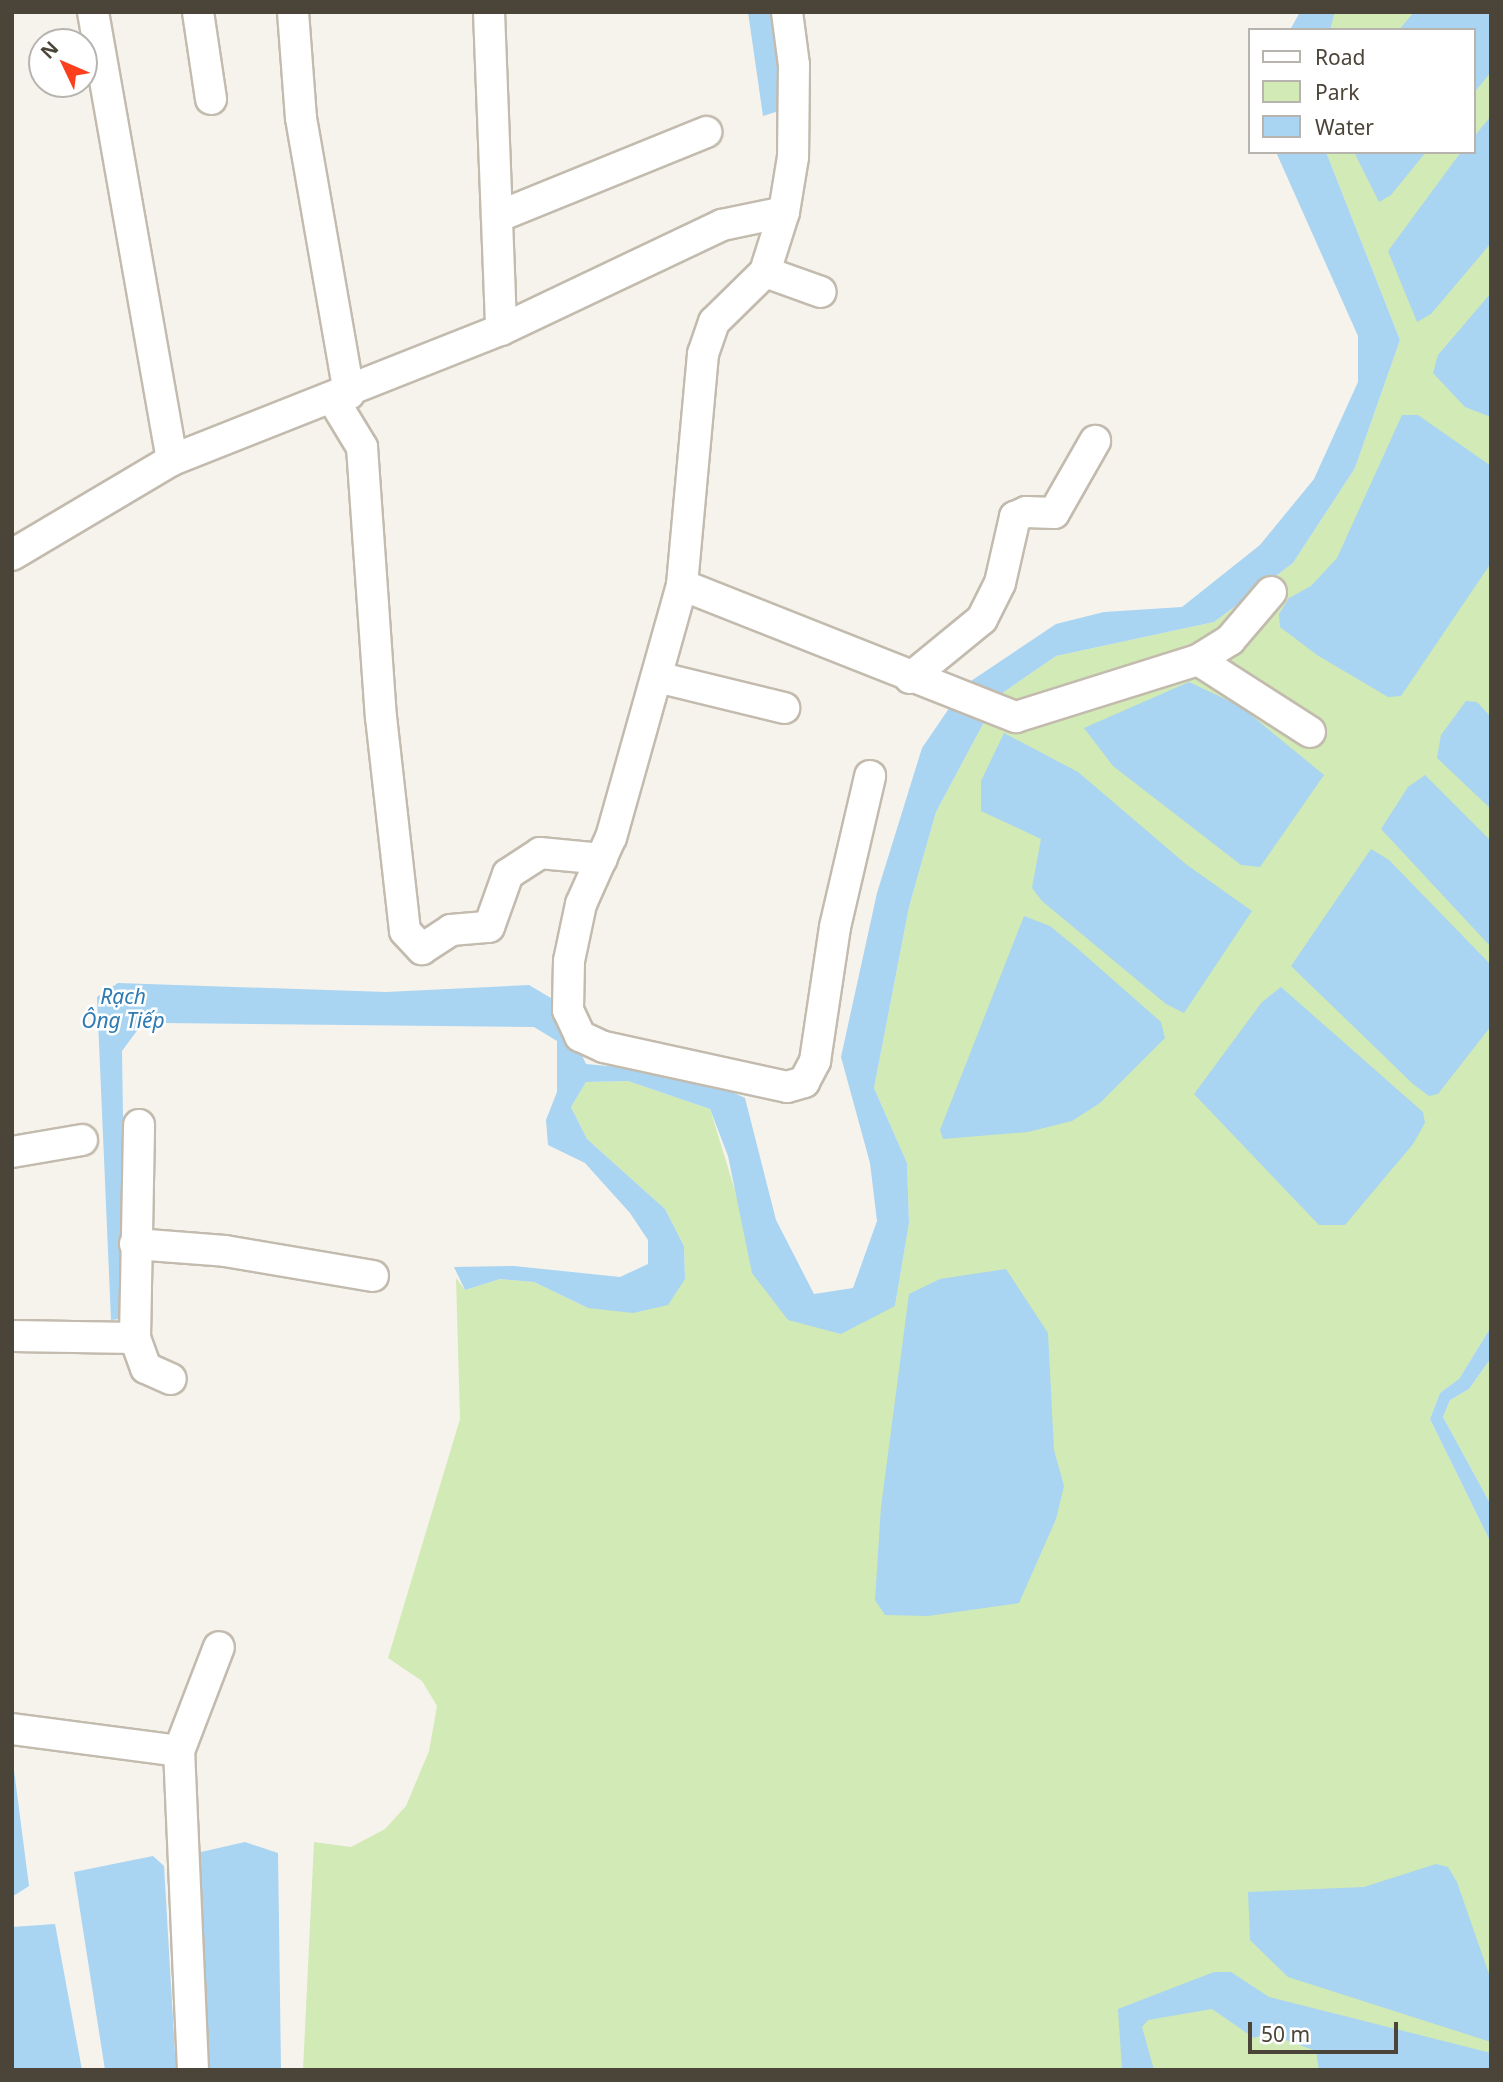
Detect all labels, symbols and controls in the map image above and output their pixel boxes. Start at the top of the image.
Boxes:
north arrow [28,28,98,98]
legend [1248,28,1475,154]
text: N [35,35,64,64]
text: Road [1315,43,1365,71]
text: Park [1315,78,1359,106]
text: Water [1315,113,1374,141]
water label: Rạch Ông Tiếp [81,983,165,1033]
scale bar [1251,2008,1402,2052]
text: 50 m [1261,2020,1310,2048]

